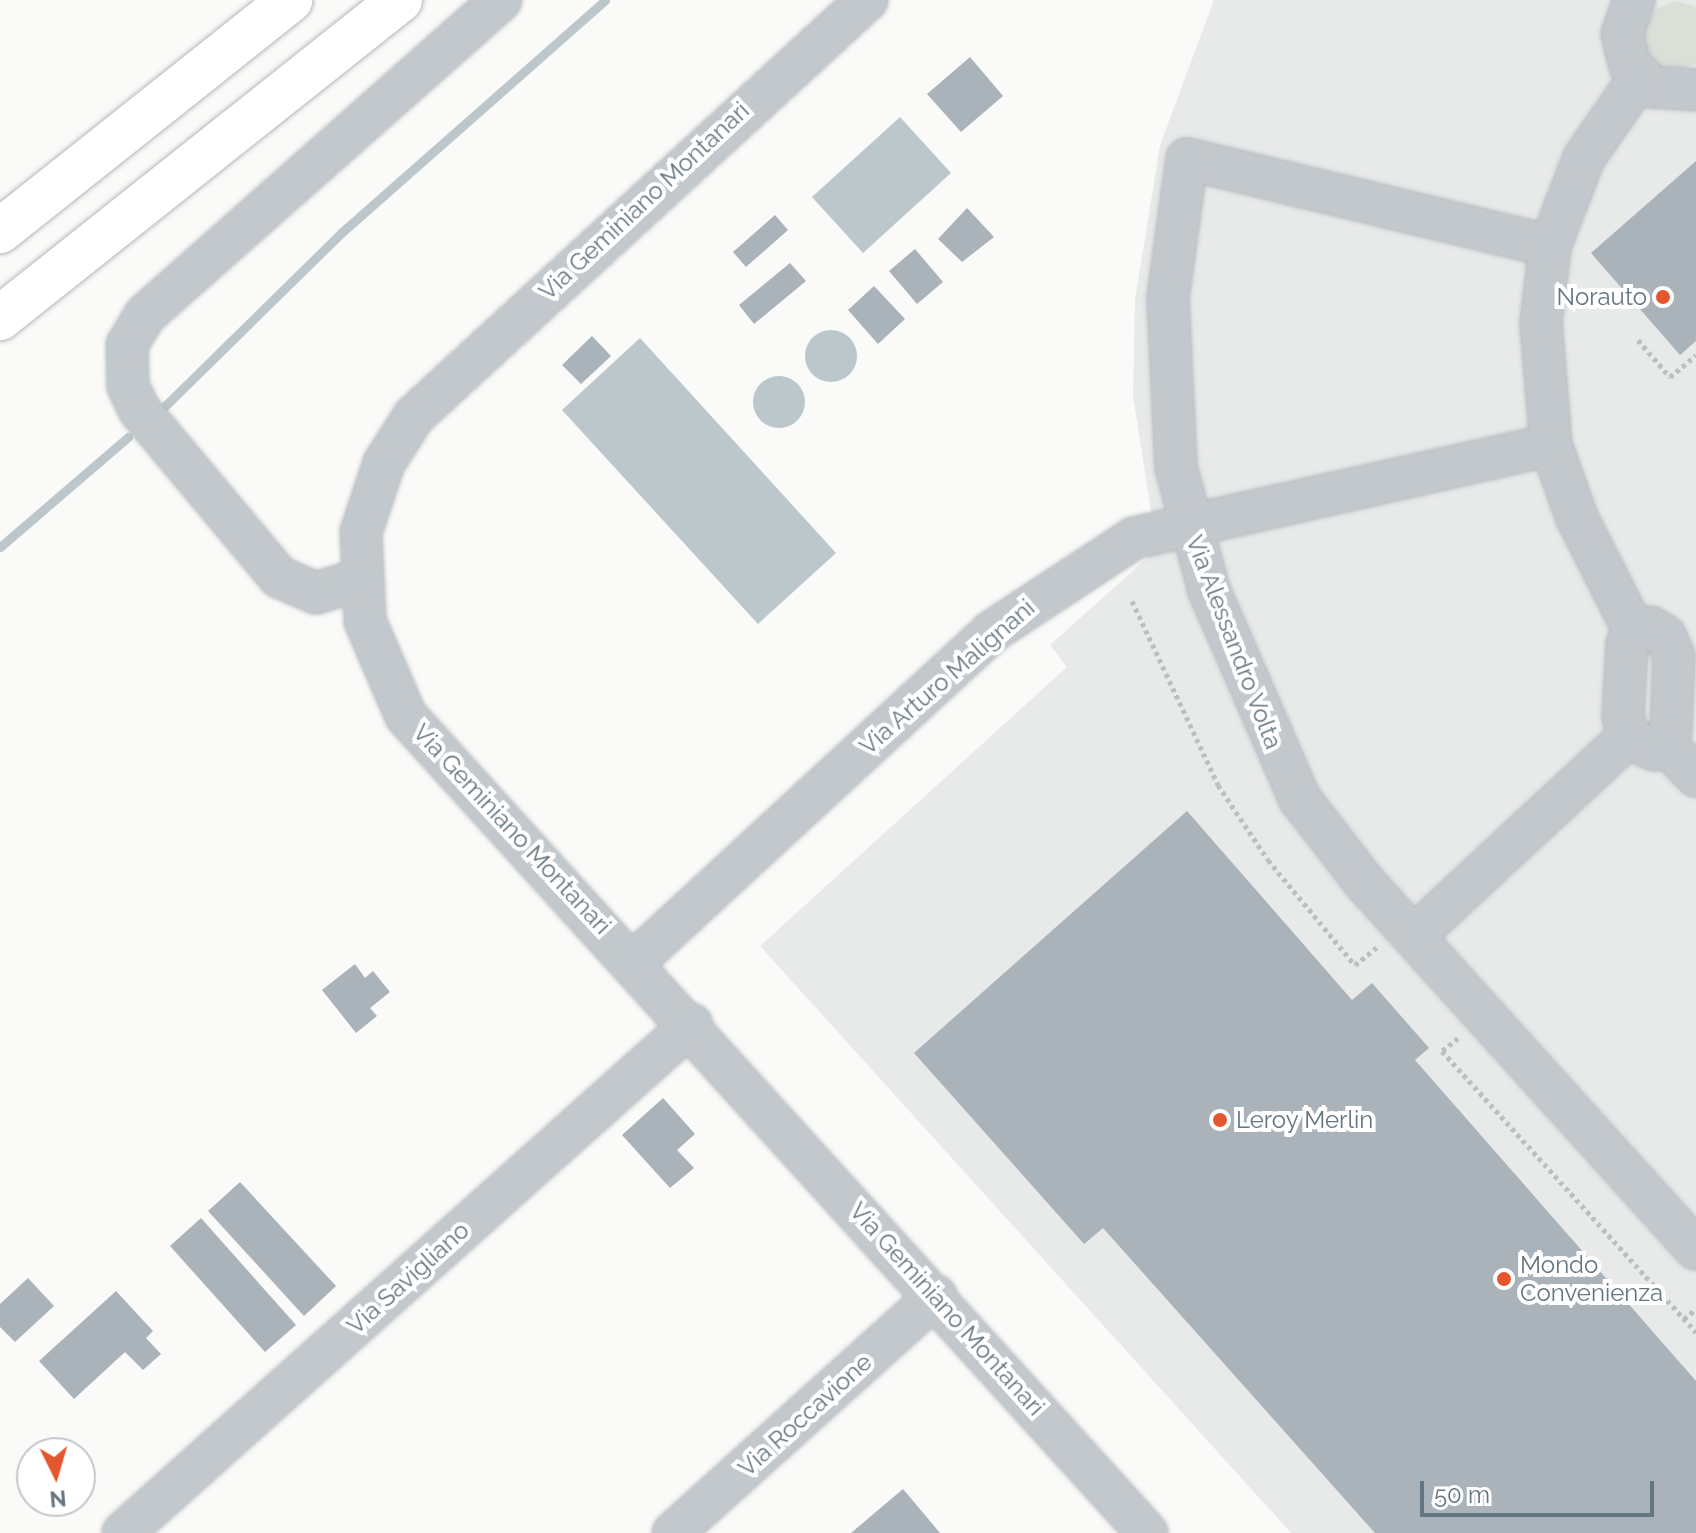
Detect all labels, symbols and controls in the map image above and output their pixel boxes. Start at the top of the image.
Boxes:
street label: Via Geminiano Montanari [533,96,755,306]
place label: Norauto [1557,283,1647,311]
marker: Norauto [1654,288,1672,306]
street label: Via Alessandro Volta [1180,531,1288,753]
street label: Via Arturo Malignani [853,593,1041,761]
street label: Via Geminiano Montanari [407,718,617,940]
place label: Leroy Merlin [1236,1106,1374,1134]
marker: Leroy Merlin [1211,1111,1229,1129]
street label: Via Geminiano Montanari [844,1197,1050,1421]
street label: Via Savigliano [341,1216,475,1340]
place label: Mondo Convenienza [1520,1251,1663,1307]
marker: Mondo Convenienza [1495,1270,1513,1288]
street label: Via Roccavione [732,1348,878,1482]
north arrow [16,1437,96,1517]
scale bar [1424,1465,1658,1515]
text: 50 m [1434,1480,1490,1509]
text: N [48,1485,67,1513]

